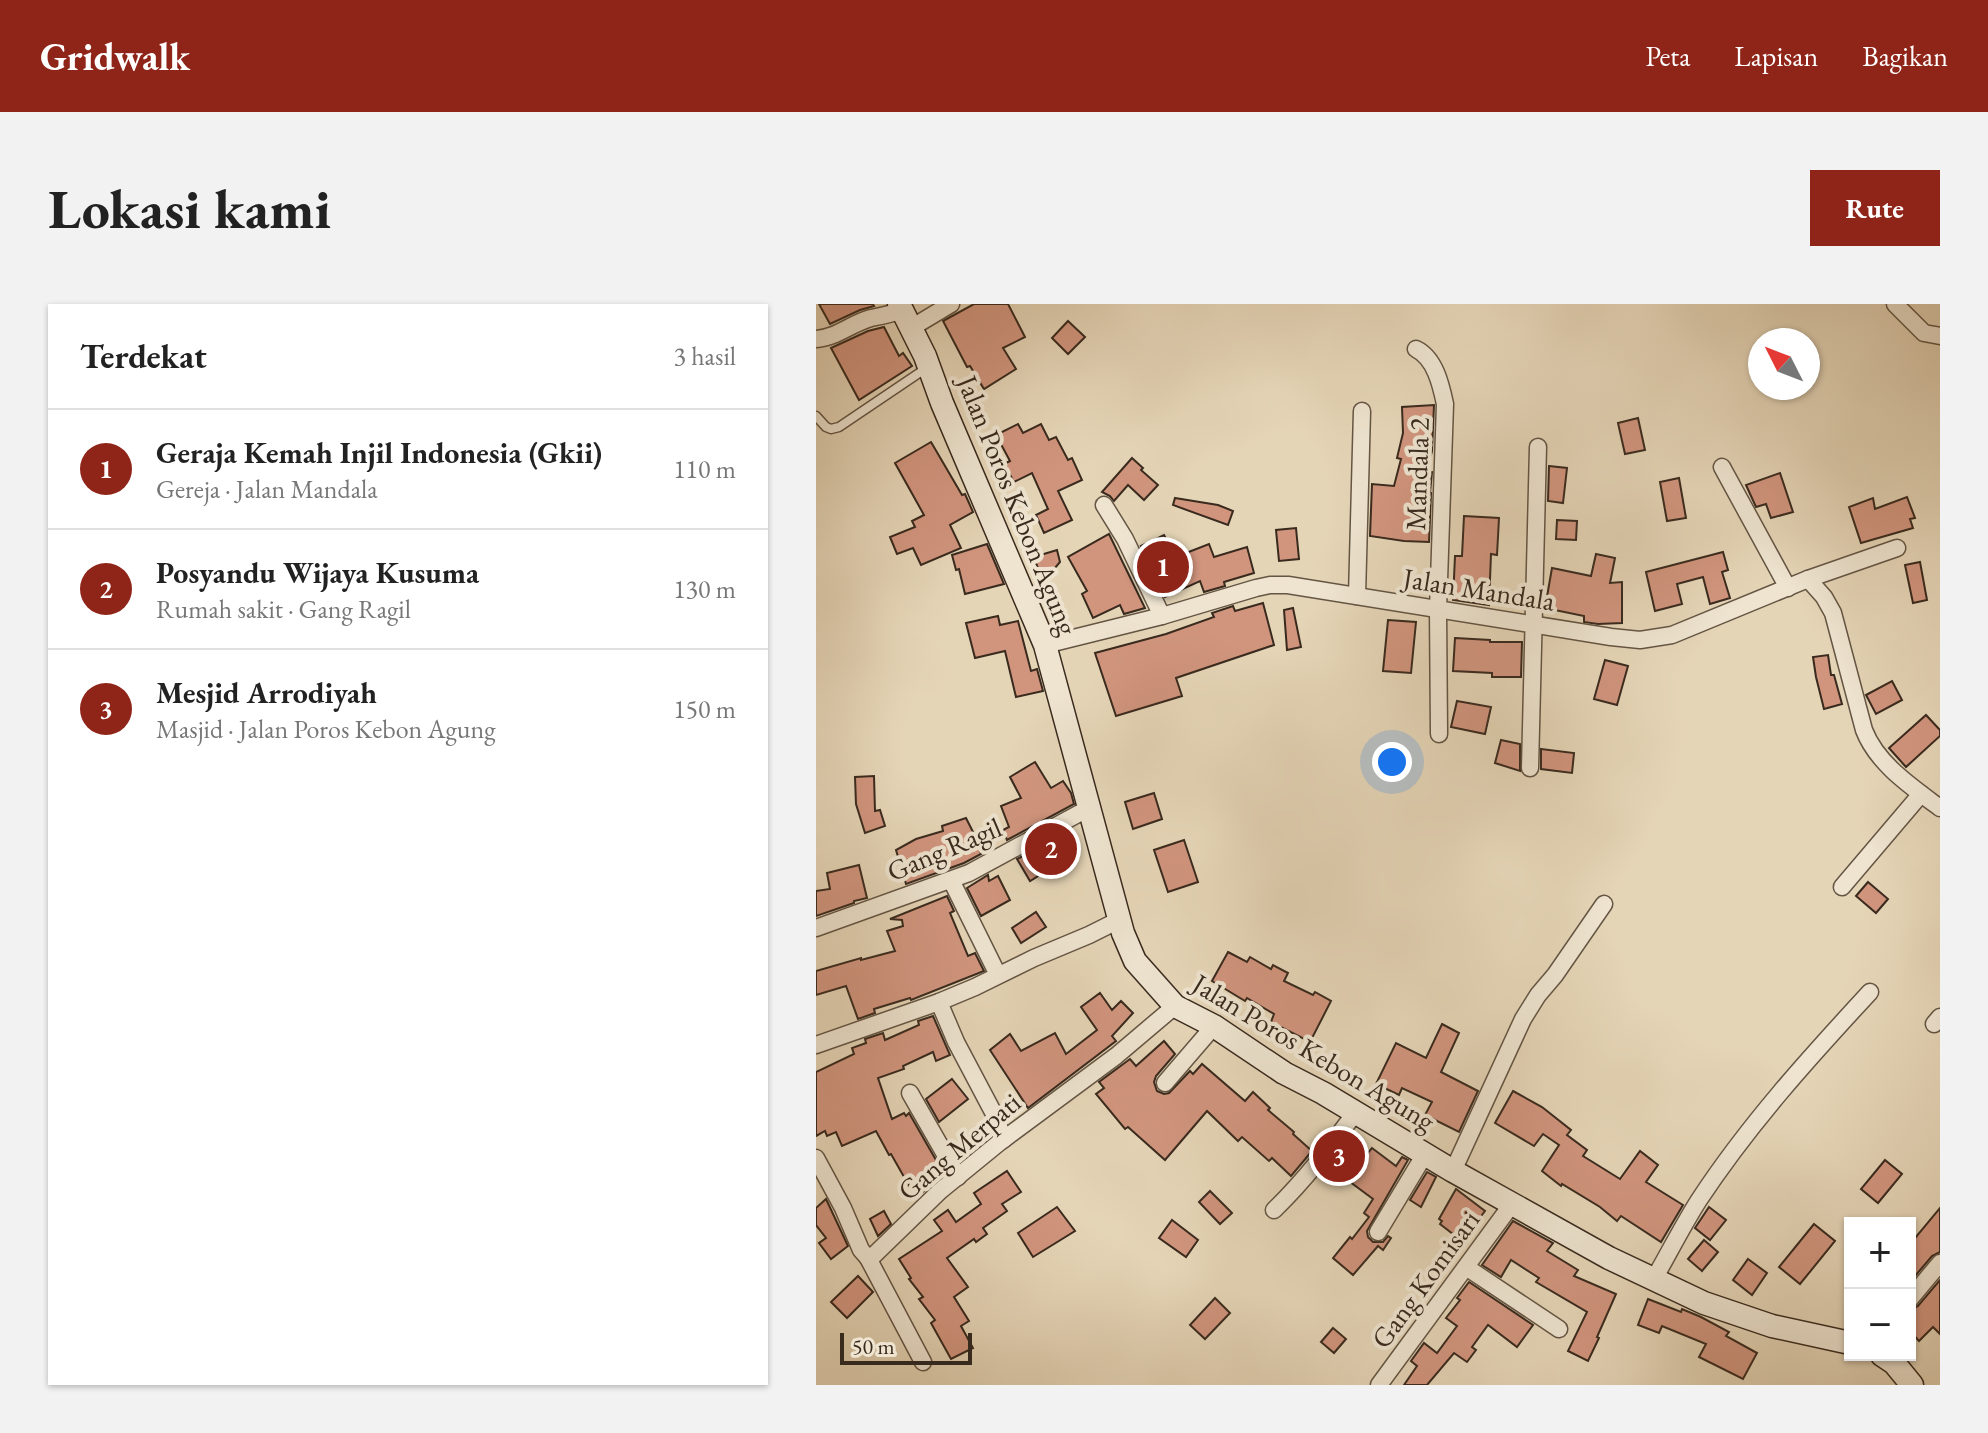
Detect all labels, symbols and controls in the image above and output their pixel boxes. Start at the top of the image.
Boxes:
text: Gridwalk [40,32,190,81]
text: Peta [1645,38,1690,74]
text: Lapisan [1734,38,1818,74]
text: Bagikan [1862,38,1948,74]
button: Rute [1810,170,1940,246]
text: Lokasi kami [48,172,331,245]
north arrow [1748,328,1820,400]
text: Terdekat [80,334,207,378]
text: 3 hasil [674,339,736,373]
street label: Jalan Poros Kebon Agung [949,368,1087,641]
street label: Mandala 2 [1397,416,1437,531]
text: Geraja Kemah Injil Indonesia (Gkii) [156,433,602,472]
text: 1 [99,452,113,486]
text: 110 m [673,452,736,486]
text: Gereja · Jalan Mandala [156,472,378,506]
pin: 1 [1137,537,1189,597]
text: Posyandu Wijaya Kusuma [156,553,479,592]
street label: Jalan Mandala [1399,559,1558,619]
text: 2 [99,572,113,606]
text: 130 m [673,572,736,606]
text: Rumah sakit · Gang Ragil [156,592,411,626]
text: Mesjid Arrodiyah [156,673,377,712]
text: 3 [99,692,113,726]
text: 150 m [673,692,736,726]
text: Masjid · Jalan Poros Kebon Agung [156,712,496,746]
your location [1372,742,1412,782]
street label: Gang Ragil [881,809,1007,889]
pin: 2 [1025,819,1077,879]
street label: Jalan Poros Kebon Agung [1184,964,1443,1139]
street label: Gang Merpati [890,1084,1028,1208]
pin: 3 [1313,1126,1365,1186]
street label: Gang Komisari [1363,1203,1487,1355]
map controls [1844,1217,1916,1361]
button: + [1844,1217,1916,1289]
button: − [1844,1289,1916,1361]
scale bar [840,1329,972,1365]
text: 50 m [852,1332,895,1361]

